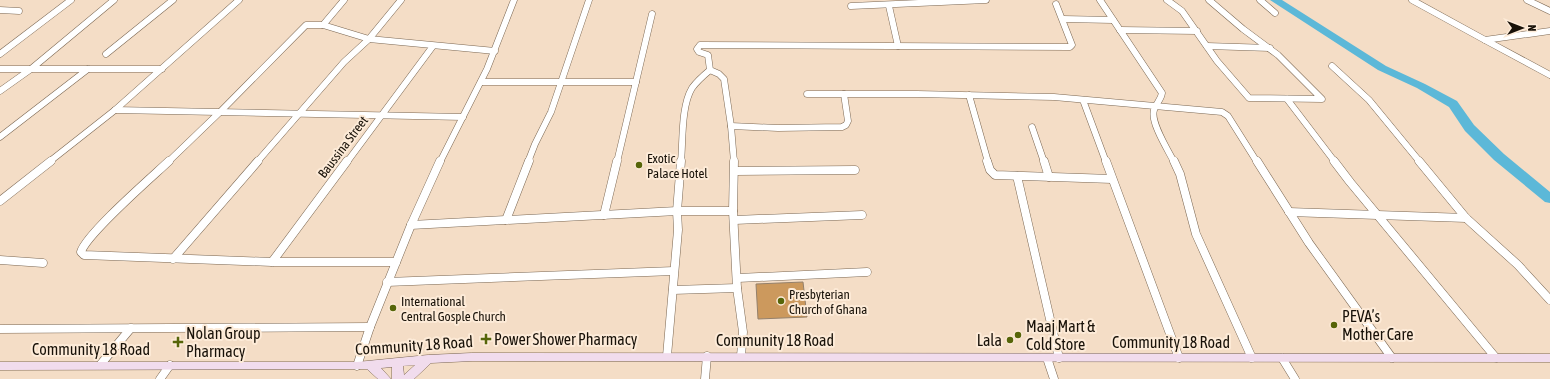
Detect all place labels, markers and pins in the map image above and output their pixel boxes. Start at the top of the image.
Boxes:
place label: Exotic Palace Hotel [647,151,708,181]
marker: Exotic Palace Hotel [634,160,644,170]
place label: Presbyterian Church of Ghana [789,287,867,317]
place label: International Central Gosple Church [401,294,506,324]
marker: Presbyterian Church of Ghana [776,296,786,306]
marker: International Central Gosple Church [388,303,398,313]
place label: PEVA’s Mother Care [1342,307,1413,343]
place label: Maaj Mart & Cold Store [1026,317,1096,353]
marker: PEVA’s Mother Care [1329,320,1339,330]
place label: Nolan Group Pharmacy [186,324,261,361]
place label: Power Shower Pharmacy [494,330,638,349]
marker: Maaj Mart & Cold Store [1013,330,1023,340]
place label: Lala [977,331,1002,349]
marker: Power Shower Pharmacy [481,334,491,344]
marker: Lala [1005,335,1015,345]
marker: Nolan Group Pharmacy [173,337,183,347]

